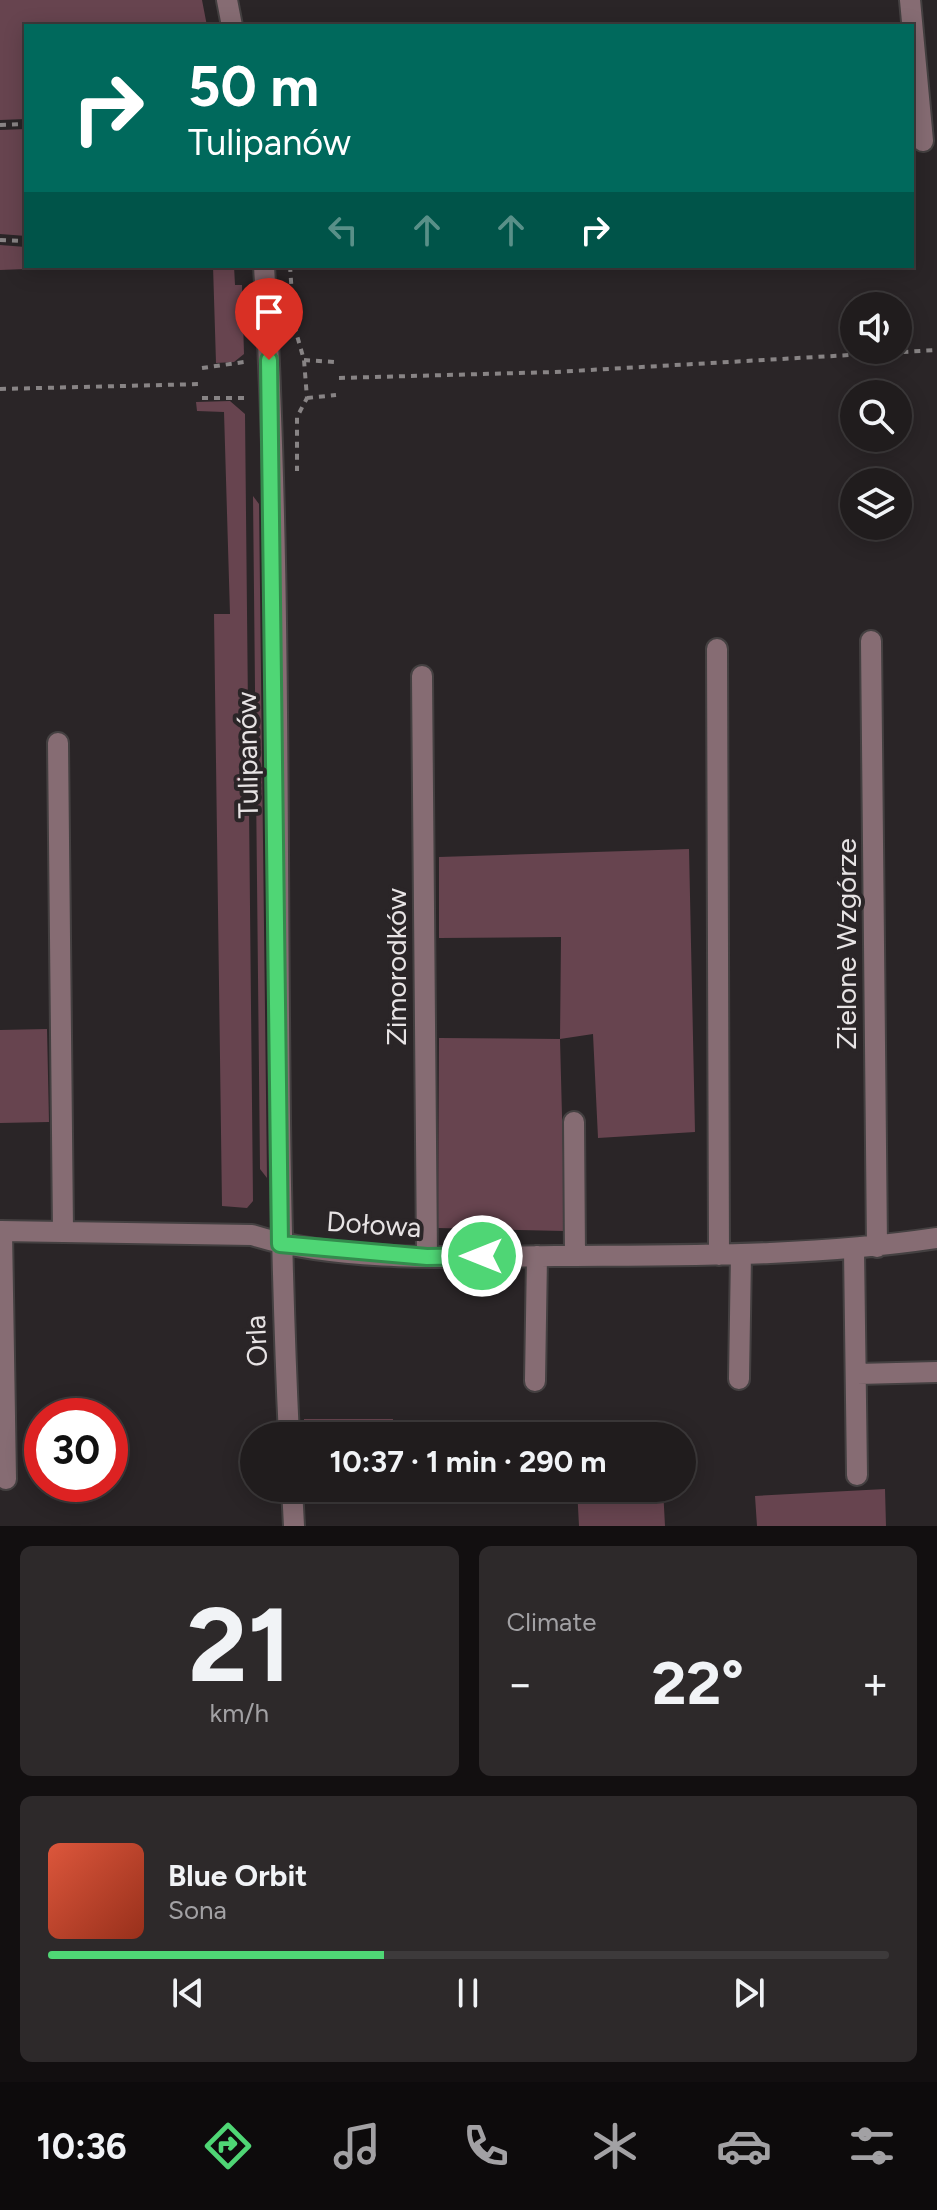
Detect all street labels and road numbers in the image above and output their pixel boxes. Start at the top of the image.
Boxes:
street label: Tulipanów [229,691,265,819]
street label: Zielone Wzgórze [829,838,863,1050]
street label: Zimorodków [379,888,413,1046]
street label: Dołowa [325,1204,423,1244]
street label: Orla [238,1314,274,1368]

